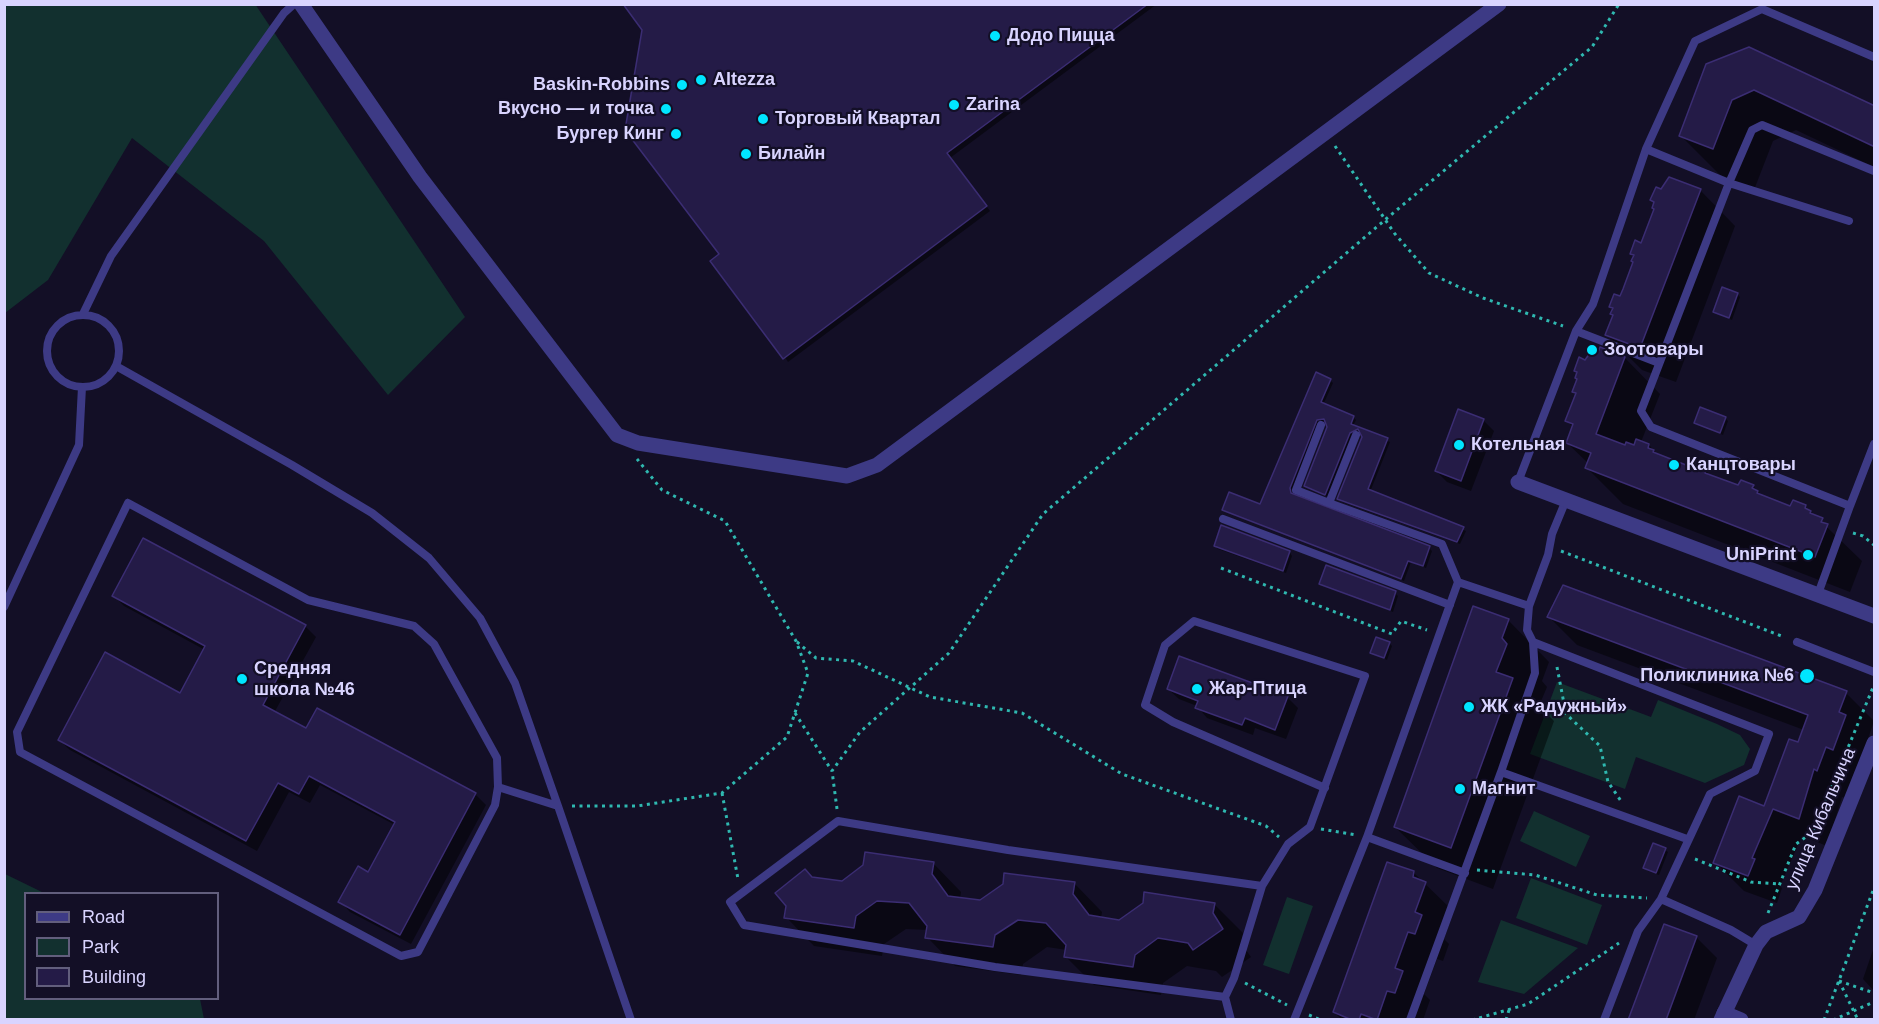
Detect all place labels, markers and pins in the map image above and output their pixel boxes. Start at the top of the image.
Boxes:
place label: Додо Пицца [1007,25,1115,47]
marker: Додо Пицца [988,29,1002,43]
place label: Altezza [713,69,775,91]
marker: Altezza [694,73,708,87]
place label: Baskin-Robbins [533,74,670,96]
marker: Baskin-Robbins [675,78,689,92]
place label: Zarina [966,94,1020,116]
place label: Вкусно — и точка [498,98,654,120]
marker: Zarina [947,98,961,112]
marker: Вкусно — и точка [659,102,673,116]
place label: Торговый Квартал [775,108,940,130]
marker: Торговый Квартал [756,112,770,126]
place label: Бургер Кинг [557,123,664,145]
marker: Бургер Кинг [669,127,683,141]
place label: Билайн [758,143,825,165]
marker: Билайн [739,147,753,161]
place label: Зоотовары [1604,339,1704,361]
marker: Зоотовары [1585,343,1599,357]
place label: Котельная [1471,434,1565,456]
marker: Котельная [1452,438,1466,452]
place label: Канцтовары [1686,454,1796,476]
marker: Канцтовары [1667,458,1681,472]
place label: UniPrint [1726,544,1796,566]
marker: UniPrint [1801,548,1815,562]
place label: Средняя школа №46 [254,658,355,700]
place label: Поликлиника №6 [1640,665,1794,687]
marker: Поликлиника №6 [1798,667,1816,685]
marker: Средняя школа №46 [235,672,249,686]
place label: Жар-Птица [1209,678,1307,700]
marker: Жар-Птица [1190,682,1204,696]
place label: ЖК «Радужный» [1481,696,1627,718]
marker: ЖК «Радужный» [1462,700,1476,714]
place label: Магнит [1472,778,1535,800]
marker: Магнит [1453,782,1467,796]

